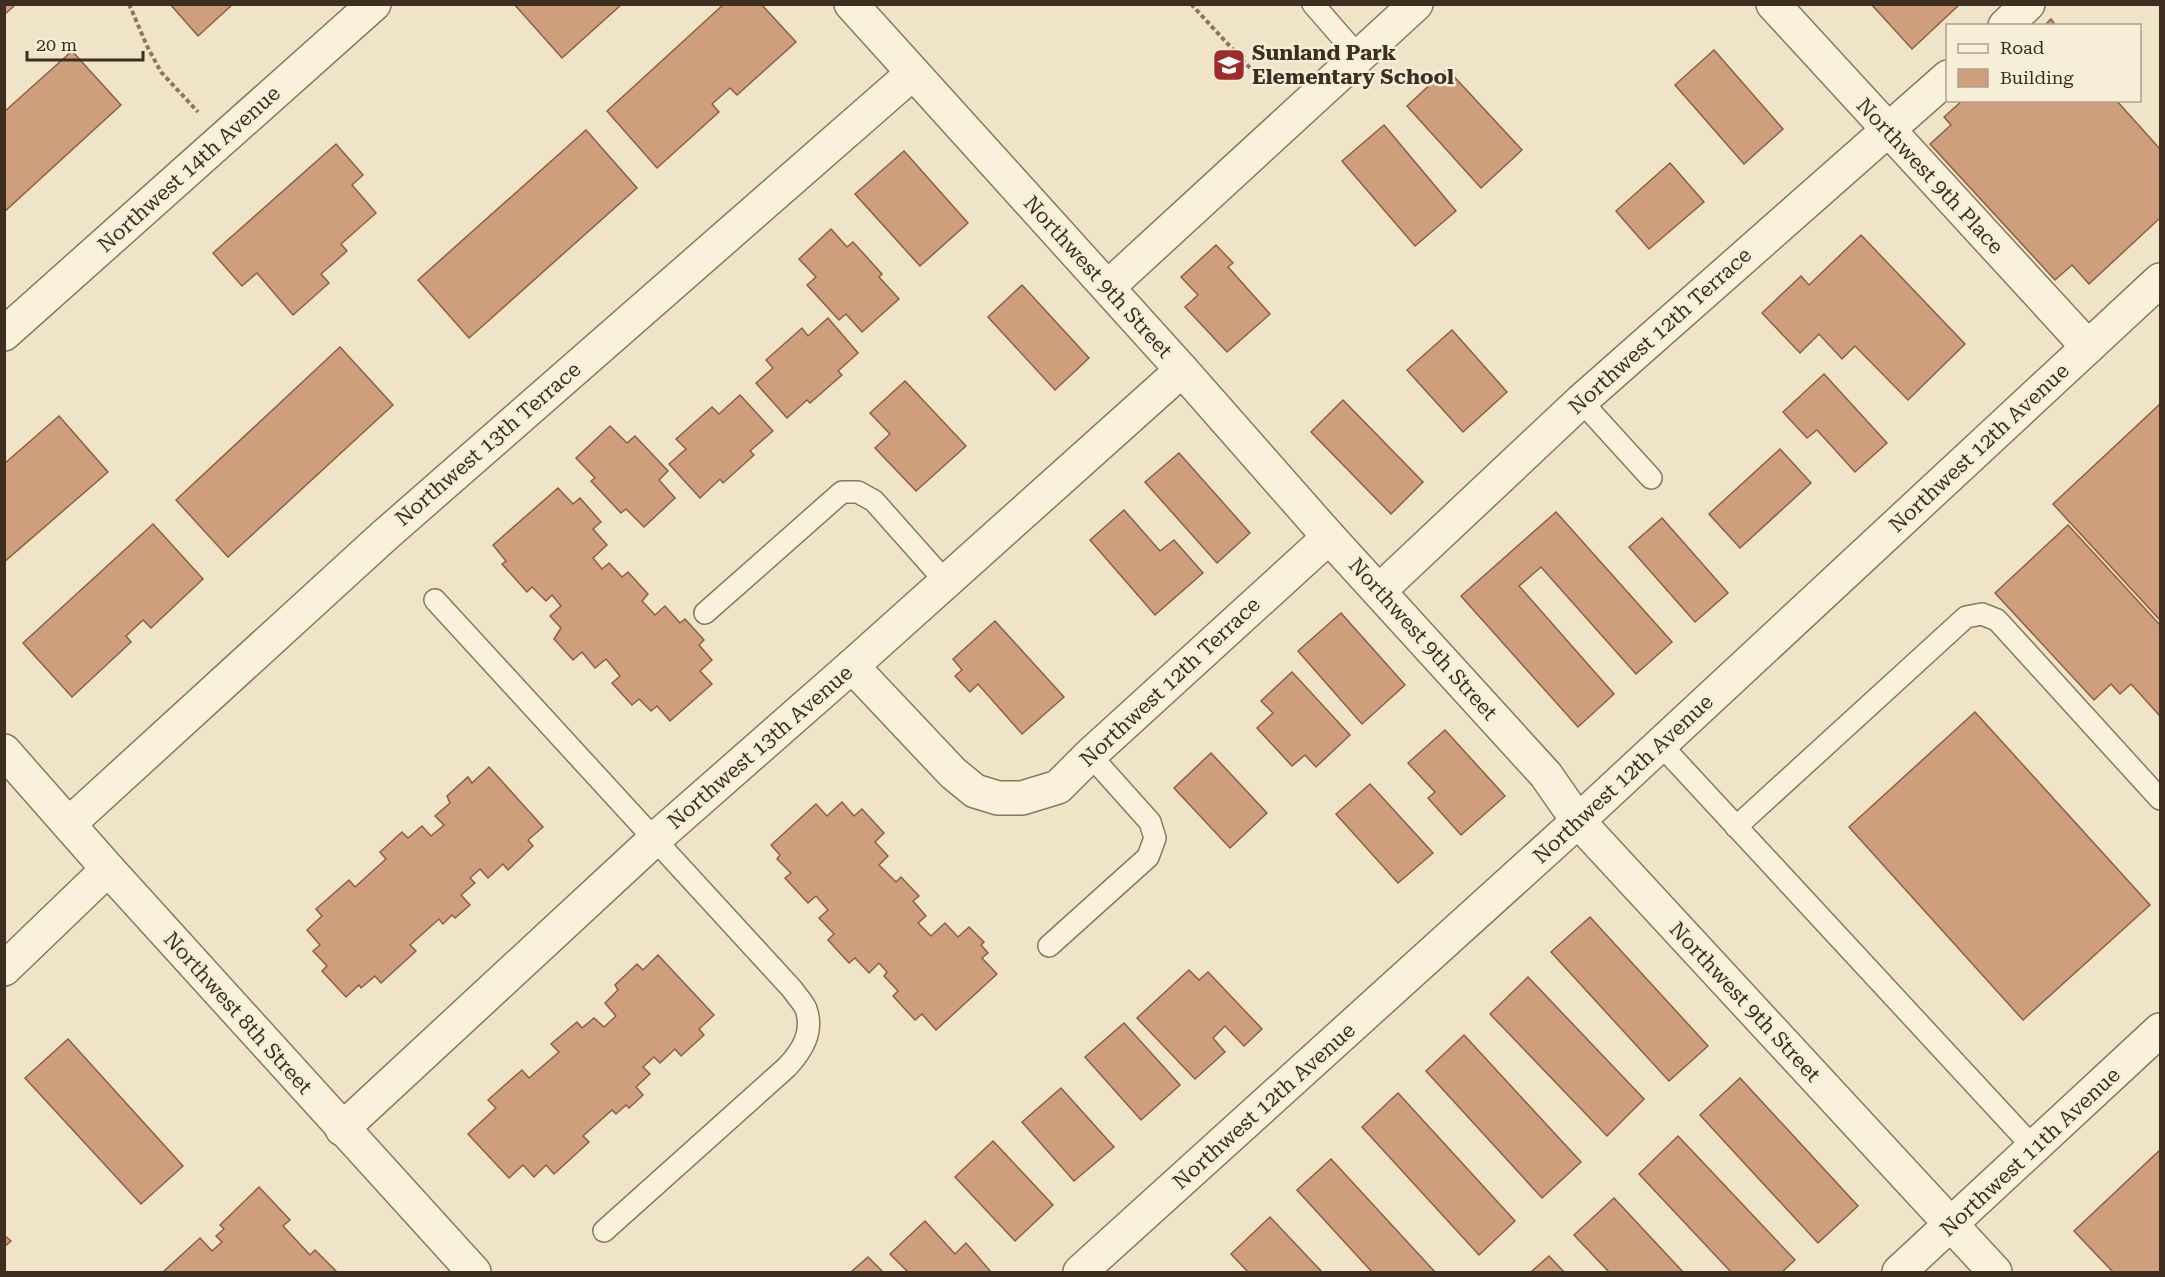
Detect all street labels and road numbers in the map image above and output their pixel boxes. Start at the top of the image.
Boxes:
street label: Northwest 14th Avenue [93,81,285,257]
street label: Northwest 9th Place [1852,93,2008,259]
street label: Northwest 9th Street [1019,191,1177,363]
street label: Northwest 12th Terrace [1564,243,1756,419]
street label: Northwest 13th Terrace [391,357,585,531]
street label: Northwest 12th Avenue [1884,358,2074,538]
street label: Northwest 9th Street [1344,553,1502,725]
street label: Northwest 12th Terrace [1075,592,1265,772]
street label: Northwest 13th Avenue [663,660,857,834]
street label: Northwest 12th Avenue [1528,689,1718,869]
street label: Northwest 9th Street [1665,917,1825,1087]
street label: Northwest 8th Street [159,927,317,1099]
street label: Northwest 12th Avenue [1168,1018,1360,1194]
street label: Northwest 11th Avenue [1935,1062,2125,1242]

